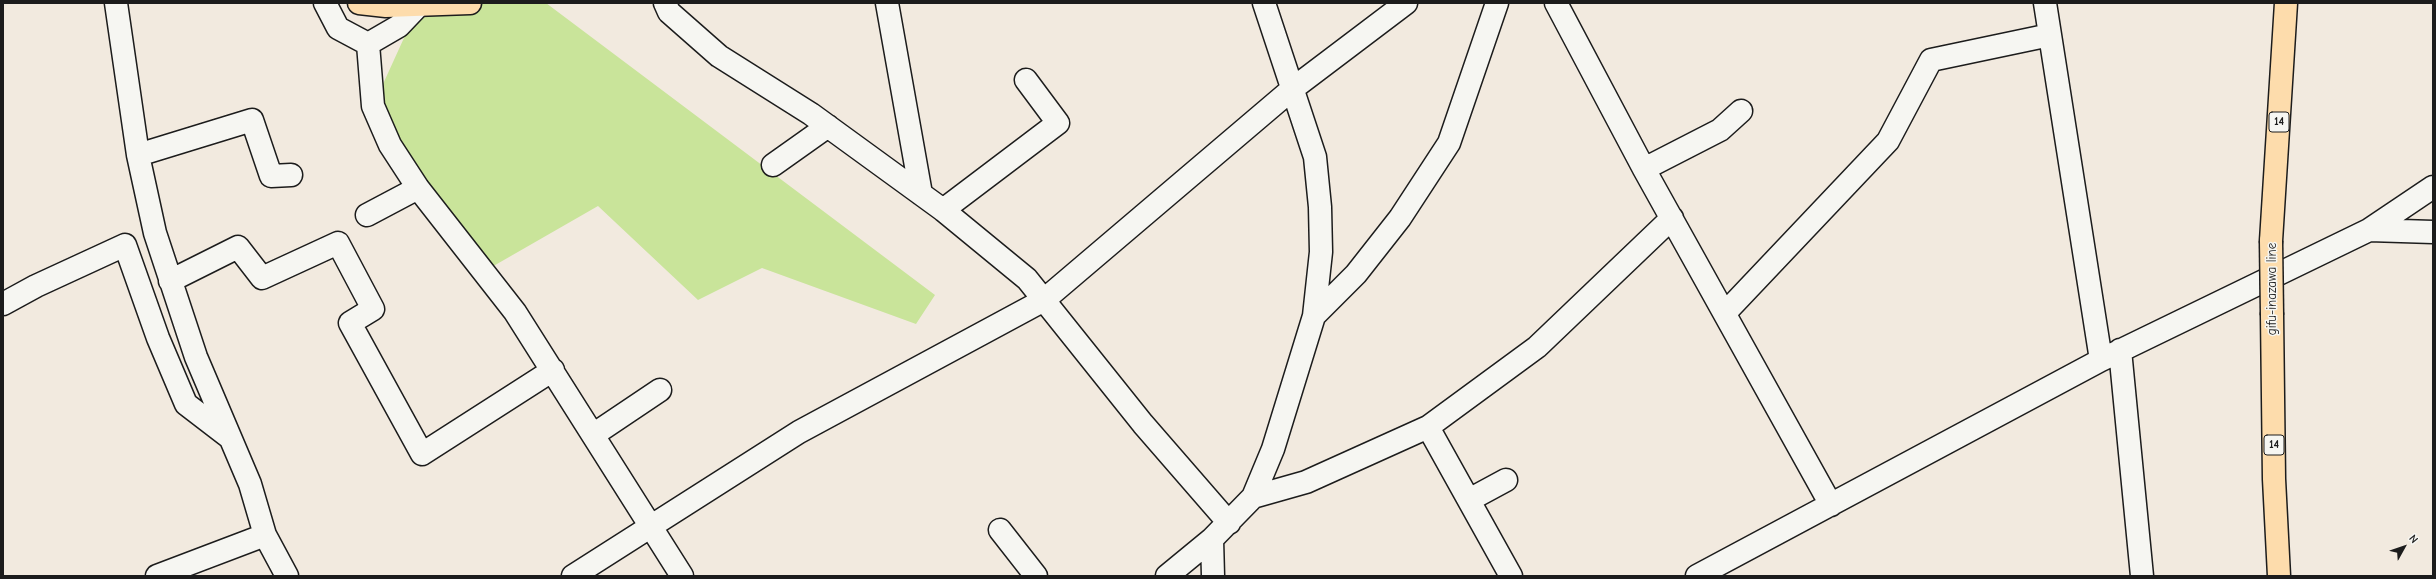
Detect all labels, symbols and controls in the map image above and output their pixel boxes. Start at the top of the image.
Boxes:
road number: 14 [2269,112,2289,132]
street label: gifu-inazawa line [2264,243,2280,335]
road number: 14 [2264,435,2284,455]
north arrow [2384,527,2424,567]
text: N [2406,532,2421,546]

